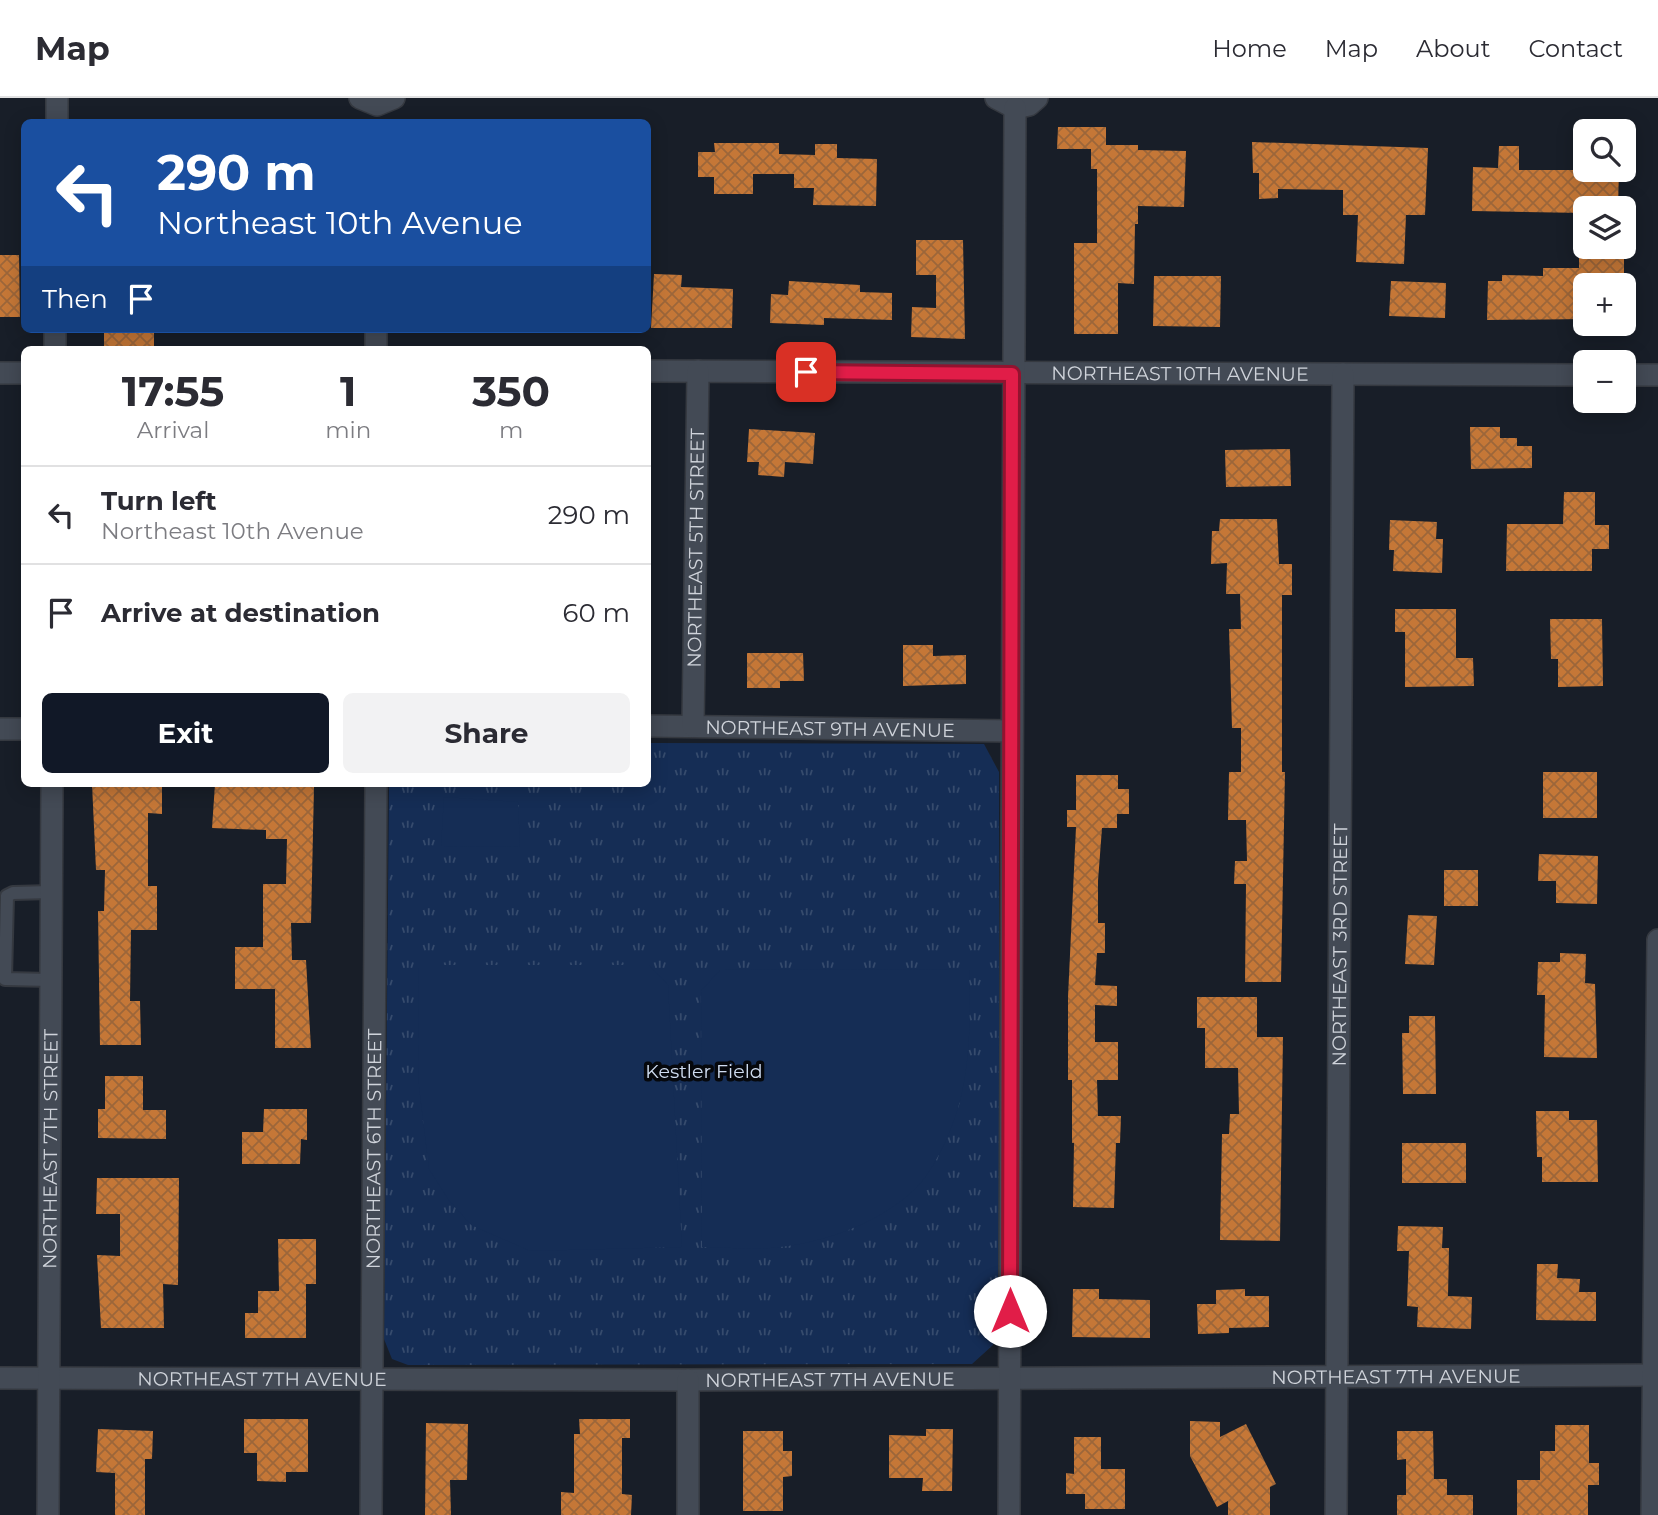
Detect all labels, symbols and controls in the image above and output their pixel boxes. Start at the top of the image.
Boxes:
text: Map [35,28,110,68]
text: Home [1212,34,1287,63]
text: Map [1325,34,1378,63]
text: About [1416,34,1490,63]
text: Contact [1528,34,1623,63]
map controls [1573,119,1636,413]
button: search [1573,119,1636,182]
text: 290 m [157,143,316,202]
icon: left [42,147,133,238]
button: layers [1573,196,1636,259]
text: Northeast 10th Avenue [157,203,523,242]
button: + [1573,273,1636,336]
icon: arrive [122,280,160,318]
text: Then [42,283,108,315]
pin [776,342,836,402]
button: − [1573,350,1636,413]
icon: arrive [787,353,825,391]
street label: NORTHEAST 10TH AVENUE [1051,361,1309,385]
text: 17:55 [122,365,224,417]
text: 1 [340,365,356,417]
text: 350 [472,365,550,417]
text: Arrival [137,416,209,444]
text: min [325,416,371,444]
text: m [499,416,523,444]
street label: NORTHEAST 5TH STREET [682,428,709,668]
text: Turn left [101,485,217,517]
icon: left [42,496,80,534]
text: 290 m [548,499,630,531]
text: Northeast 10th Avenue [101,517,364,545]
icon: arrive [42,594,80,632]
text: Arrive at destination [101,597,380,629]
text: 60 m [563,597,630,629]
button: Exit [42,693,329,773]
button: Share [343,693,630,773]
street label: NORTHEAST 9TH AVENUE [705,715,955,742]
street label: NORTHEAST 3RD STREET [1327,823,1352,1066]
street label: NORTHEAST 7TH STREET [38,1029,62,1269]
street label: NORTHEAST 6TH STREET [361,1029,386,1269]
park label: Kestler Field [645,1060,763,1083]
position arrow [973,1274,1047,1348]
street label: NORTHEAST 7TH AVENUE [1271,1364,1521,1388]
street label: NORTHEAST 7TH AVENUE [137,1367,387,1391]
street label: NORTHEAST 7TH AVENUE [705,1367,955,1391]

